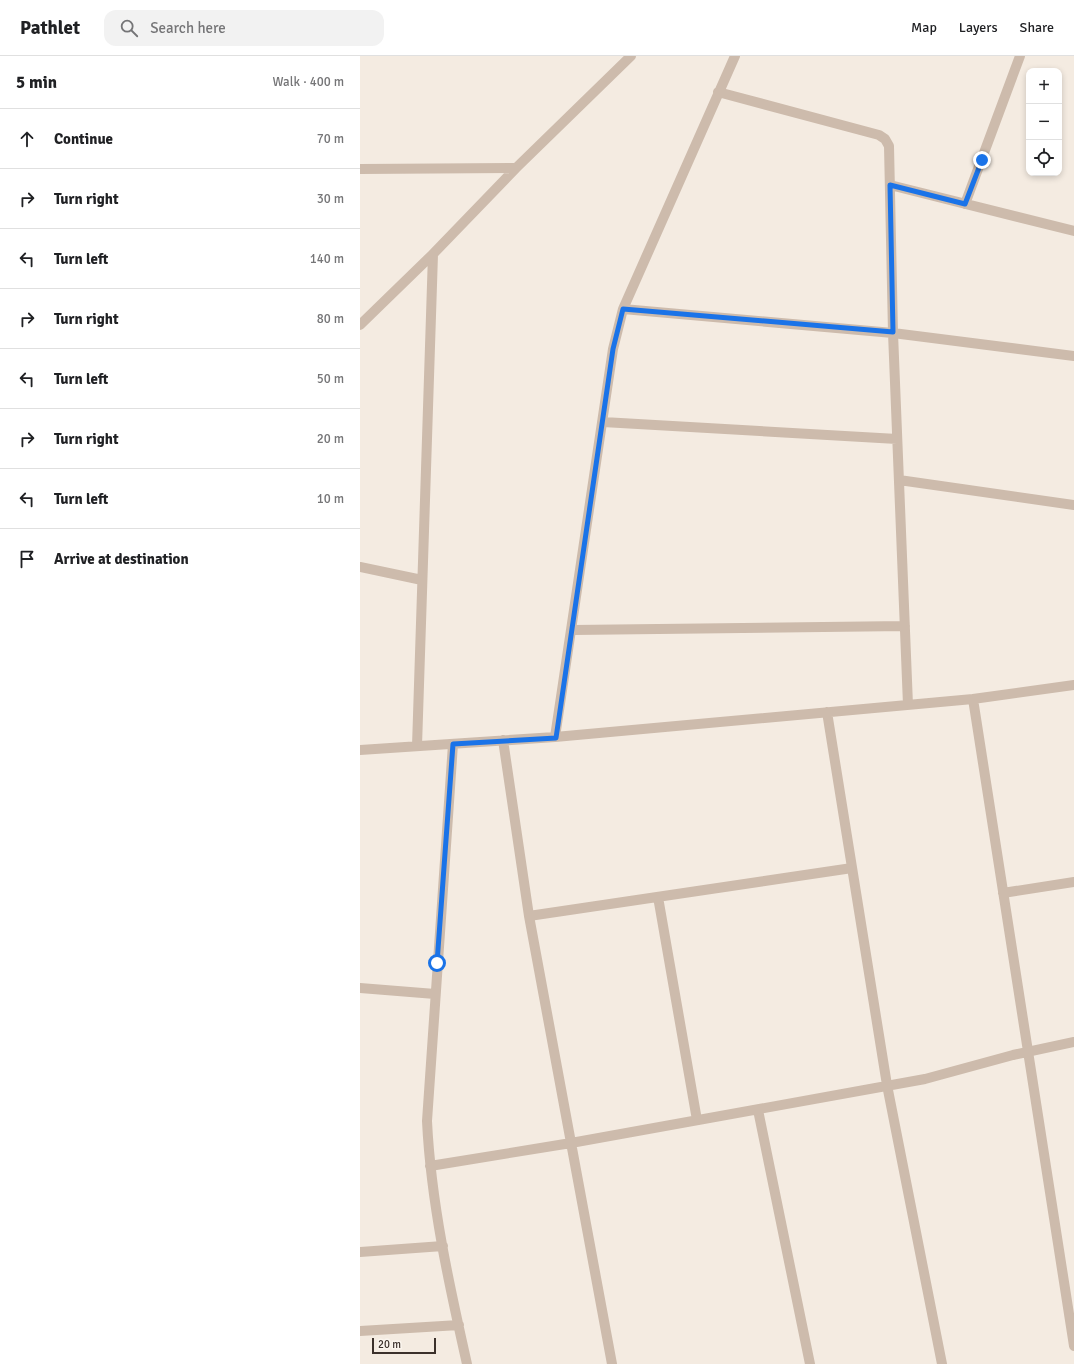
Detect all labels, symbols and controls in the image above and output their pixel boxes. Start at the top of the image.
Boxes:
search box [104,10,384,46]
text: Pathlet [20,16,80,40]
icon: search [118,17,140,39]
text: Search here [150,19,226,37]
text: Map [911,19,937,36]
text: Layers [959,19,998,36]
text: Share [1020,19,1054,36]
map controls [1026,68,1062,176]
button: + [1026,68,1062,104]
text: 5 min [16,72,57,93]
text: Walk · 400 m [273,74,344,90]
button: − [1026,104,1062,140]
icon: ahead [16,128,38,150]
text: Continue [54,130,113,148]
text: 70 m [317,131,344,147]
button: locate [1026,140,1062,176]
route end [973,151,991,169]
icon: right [16,188,38,210]
text: Turn right [54,190,119,208]
text: 30 m [317,191,344,207]
icon: left [16,248,38,270]
text: Turn left [54,250,108,268]
text: 140 m [310,251,344,267]
icon: right [16,308,38,330]
text: Turn right [54,310,119,328]
text: 80 m [317,311,344,327]
icon: left [16,368,38,390]
text: Turn left [54,370,108,388]
text: 50 m [317,371,344,387]
icon: right [16,428,38,450]
text: Turn right [54,430,119,448]
text: 20 m [317,431,344,447]
icon: left [16,488,38,510]
text: Turn left [54,490,108,508]
text: 10 m [317,491,344,507]
icon: arrive [16,548,38,570]
text: Arrive at destination [54,550,189,568]
route start [428,954,446,972]
scale bar [372,1336,436,1355]
text: 20 m [378,1338,401,1351]

